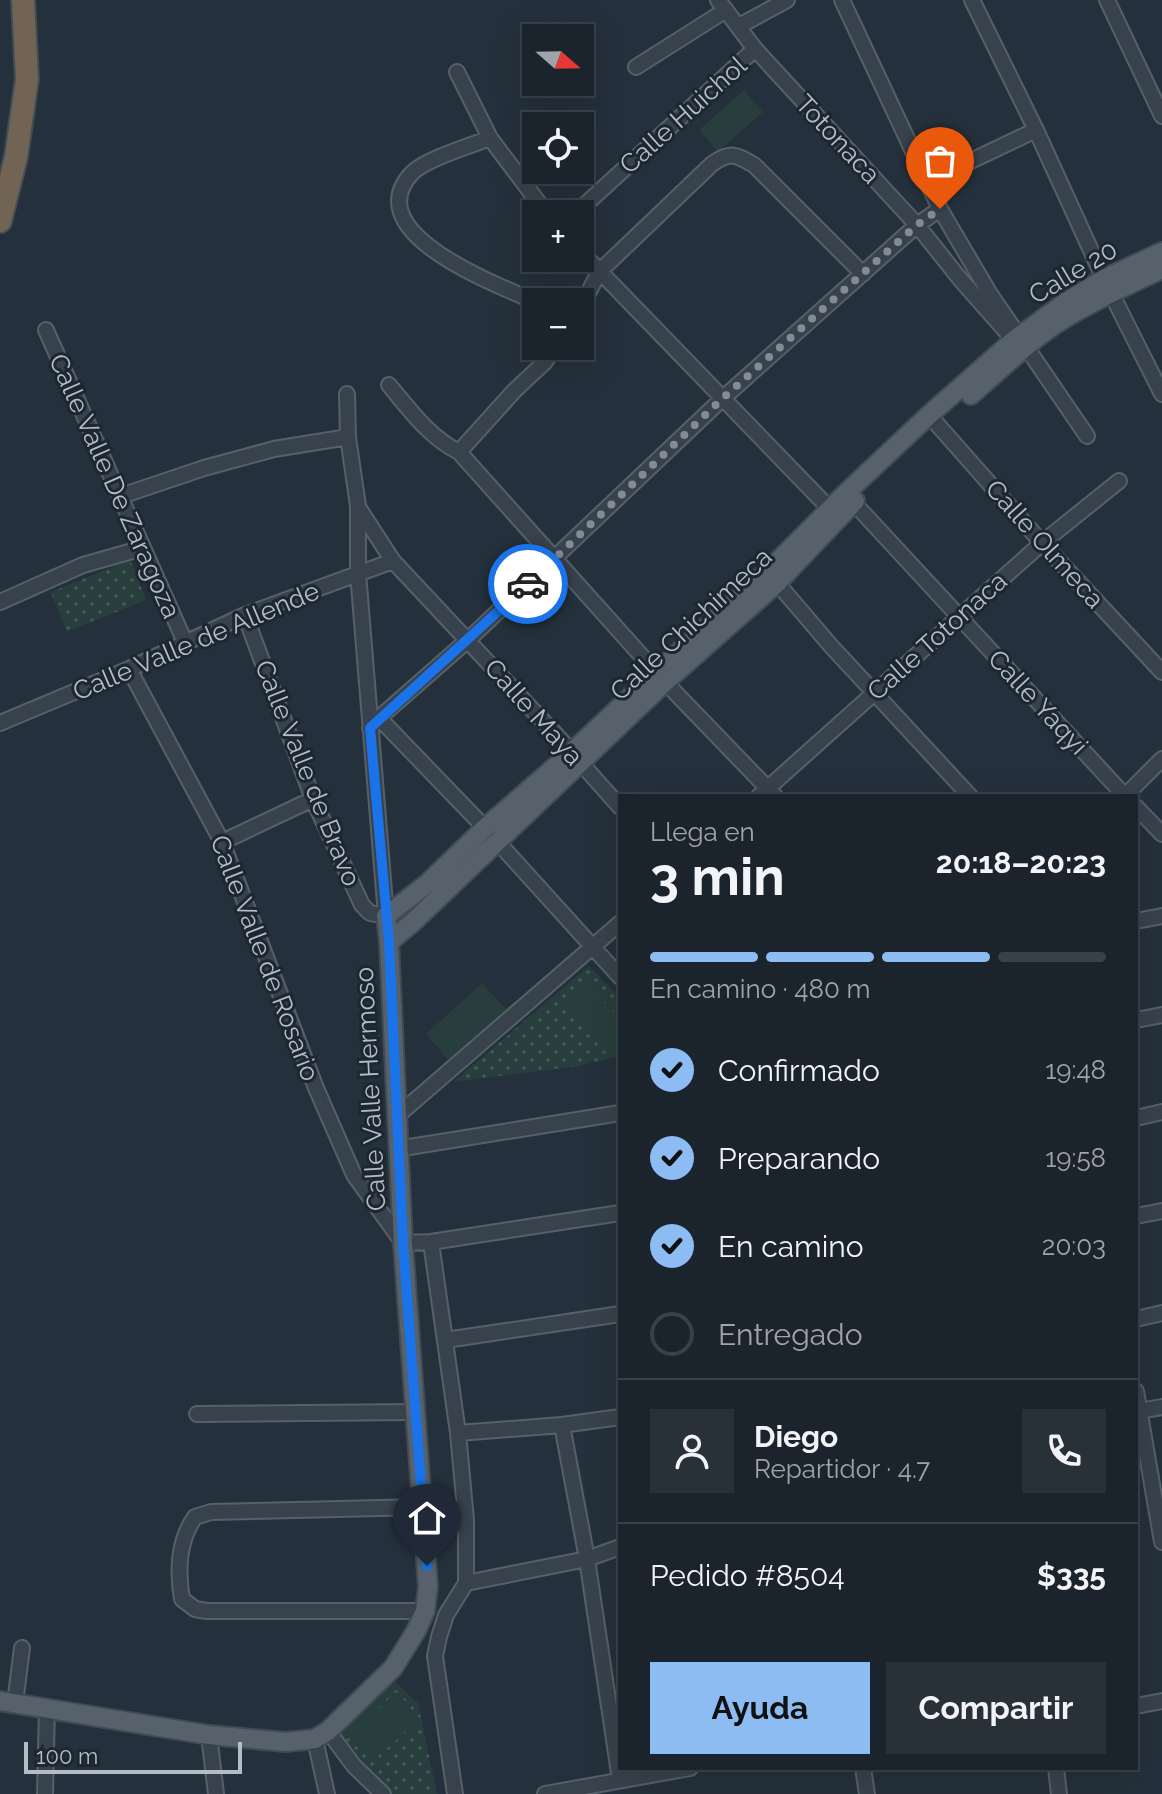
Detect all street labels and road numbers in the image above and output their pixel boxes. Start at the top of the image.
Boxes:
street label: Calle Huichol [613,50,753,180]
street label: Totonaca [790,89,886,189]
street label: Calle 20 [1023,234,1123,310]
street label: Calle Valle De Zaragoza [43,349,187,623]
street label: Calle Olmeca [980,474,1110,614]
street label: Calle Chichimeca [604,542,778,706]
street label: Calle Totonaca [861,566,1013,706]
street label: Calle Valle de Allende [68,576,324,706]
street label: Calle Yaqyi [982,644,1094,760]
street label: Calle Maya [479,653,589,771]
street label: Calle Valle de Bravo [249,656,367,890]
street label: Calle Valle de Rosario [204,831,326,1085]
street label: Calle Valle Hermoso [349,966,391,1212]

